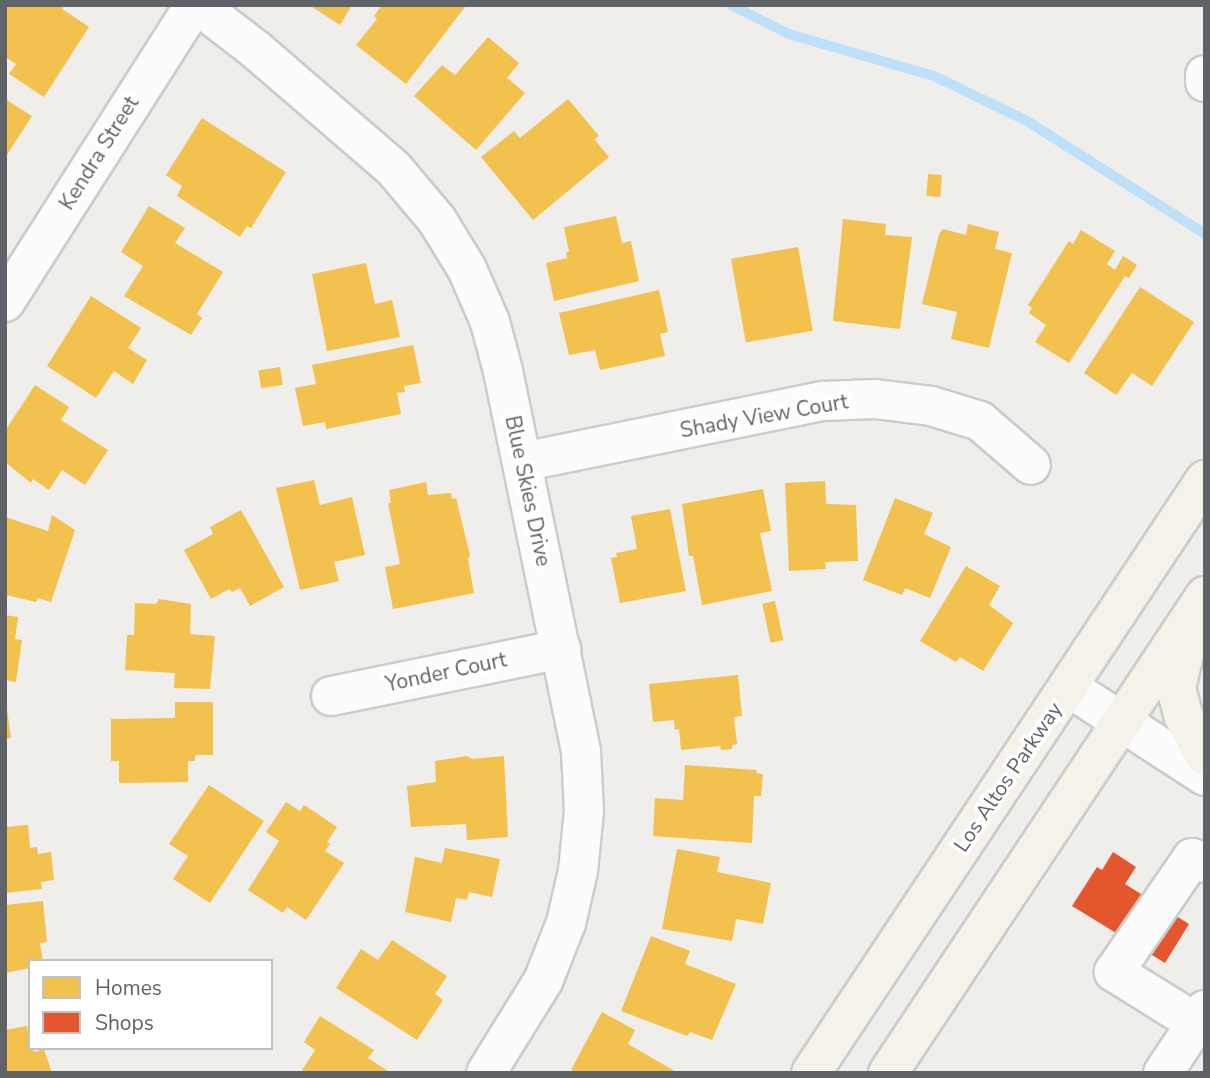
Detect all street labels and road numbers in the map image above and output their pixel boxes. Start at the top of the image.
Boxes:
street label: Kendra Street [54,91,144,215]
street label: Shady View Court [678,389,850,443]
street label: Blue Skies Drive [500,413,556,569]
street label: Yonder Court [383,647,509,697]
street label: Los Altos Parkway [949,697,1067,857]

